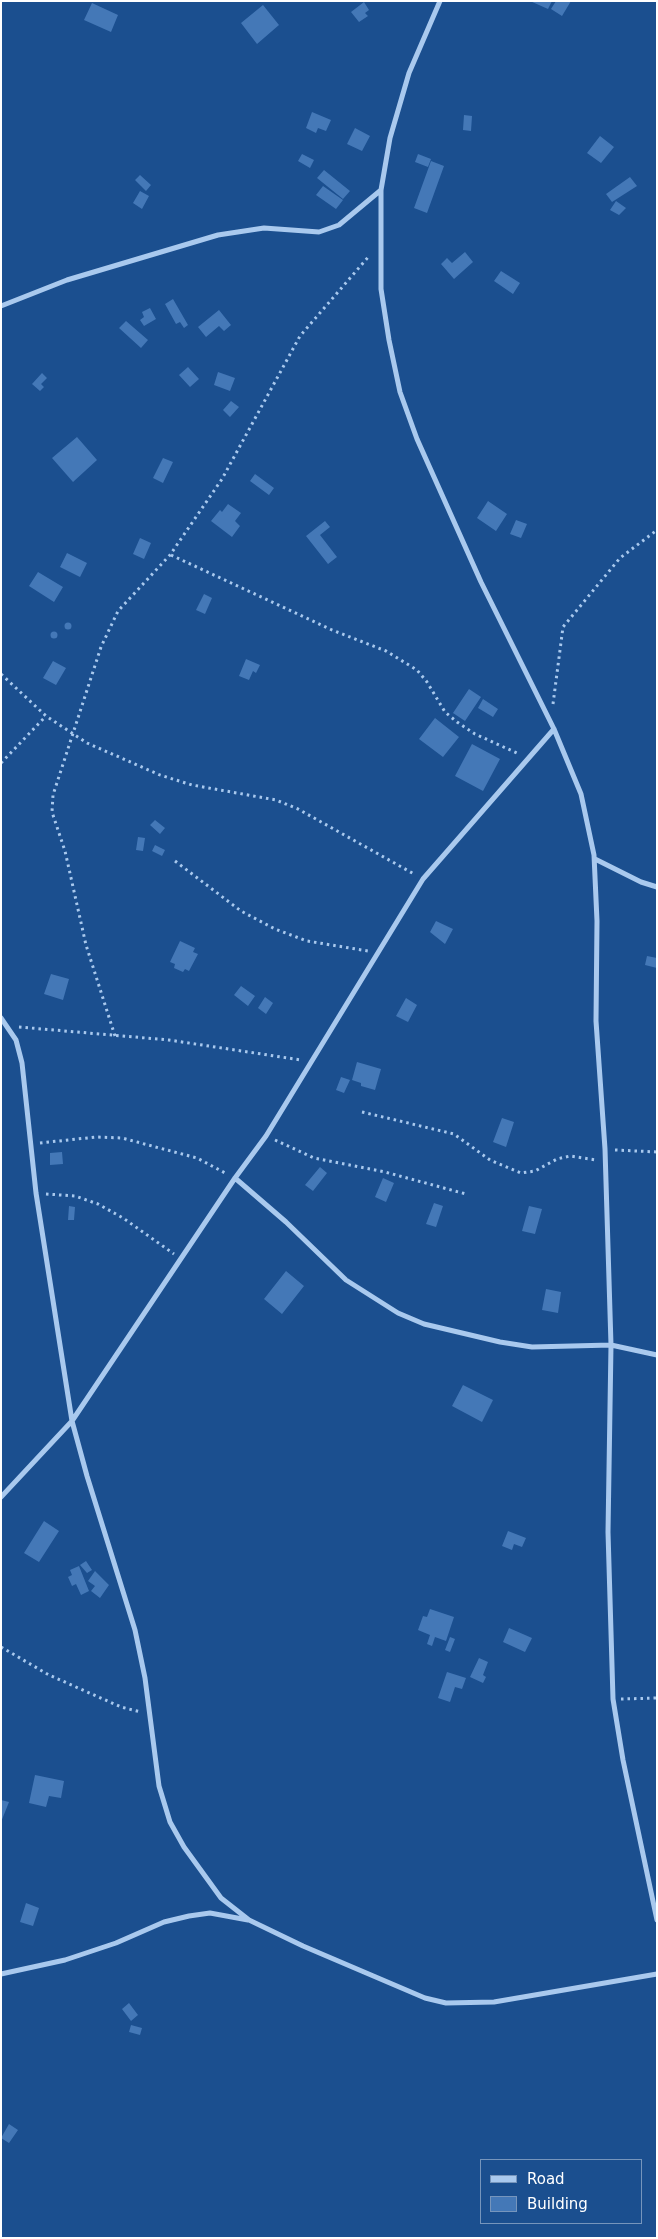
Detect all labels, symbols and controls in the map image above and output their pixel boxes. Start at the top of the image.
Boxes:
legend [480,2159,643,2224]
text: Road [527,2170,565,2188]
text: Building [527,2195,588,2213]

